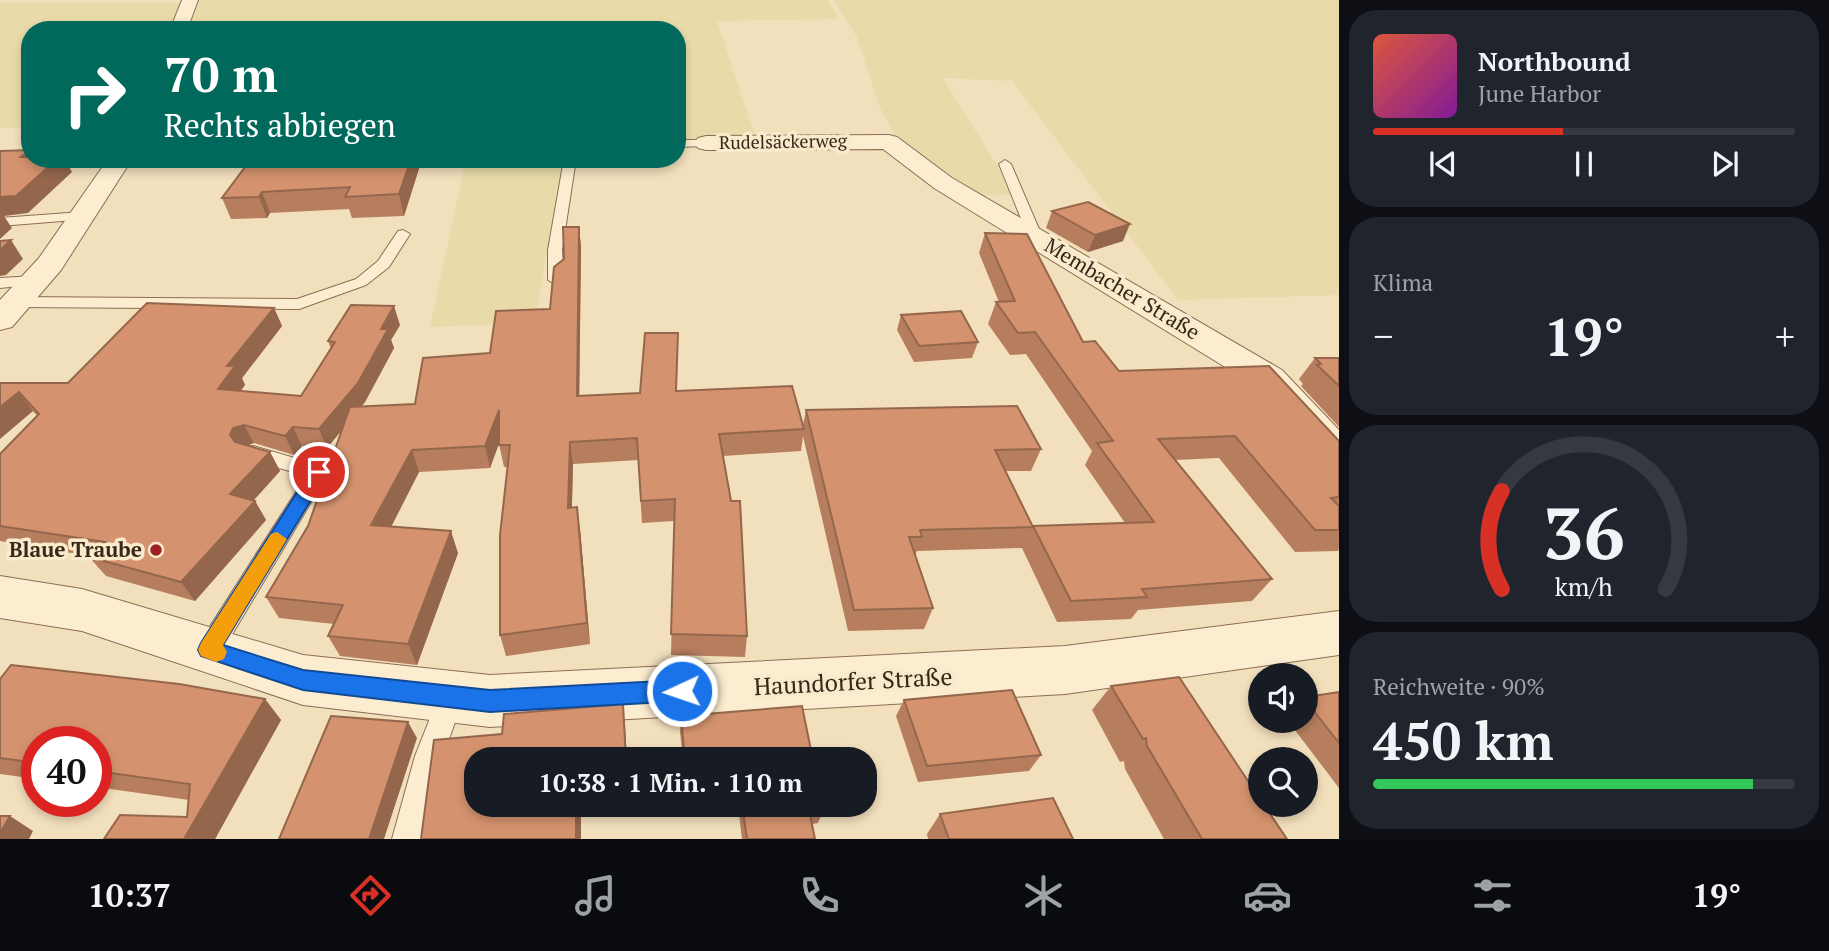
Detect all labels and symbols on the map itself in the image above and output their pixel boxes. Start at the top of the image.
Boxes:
street label: Rudelsäckerweg [719,128,848,154]
street label: Membacher Straße [1040,231,1205,346]
pin [289,442,349,502]
place label: Blaue Traube [9,535,142,563]
marker: Blaue Traube [148,542,164,558]
position arrow [645,654,719,728]
street label: Haundorfer Straße [753,660,953,702]
speed limit sign: 40 [21,726,112,817]

